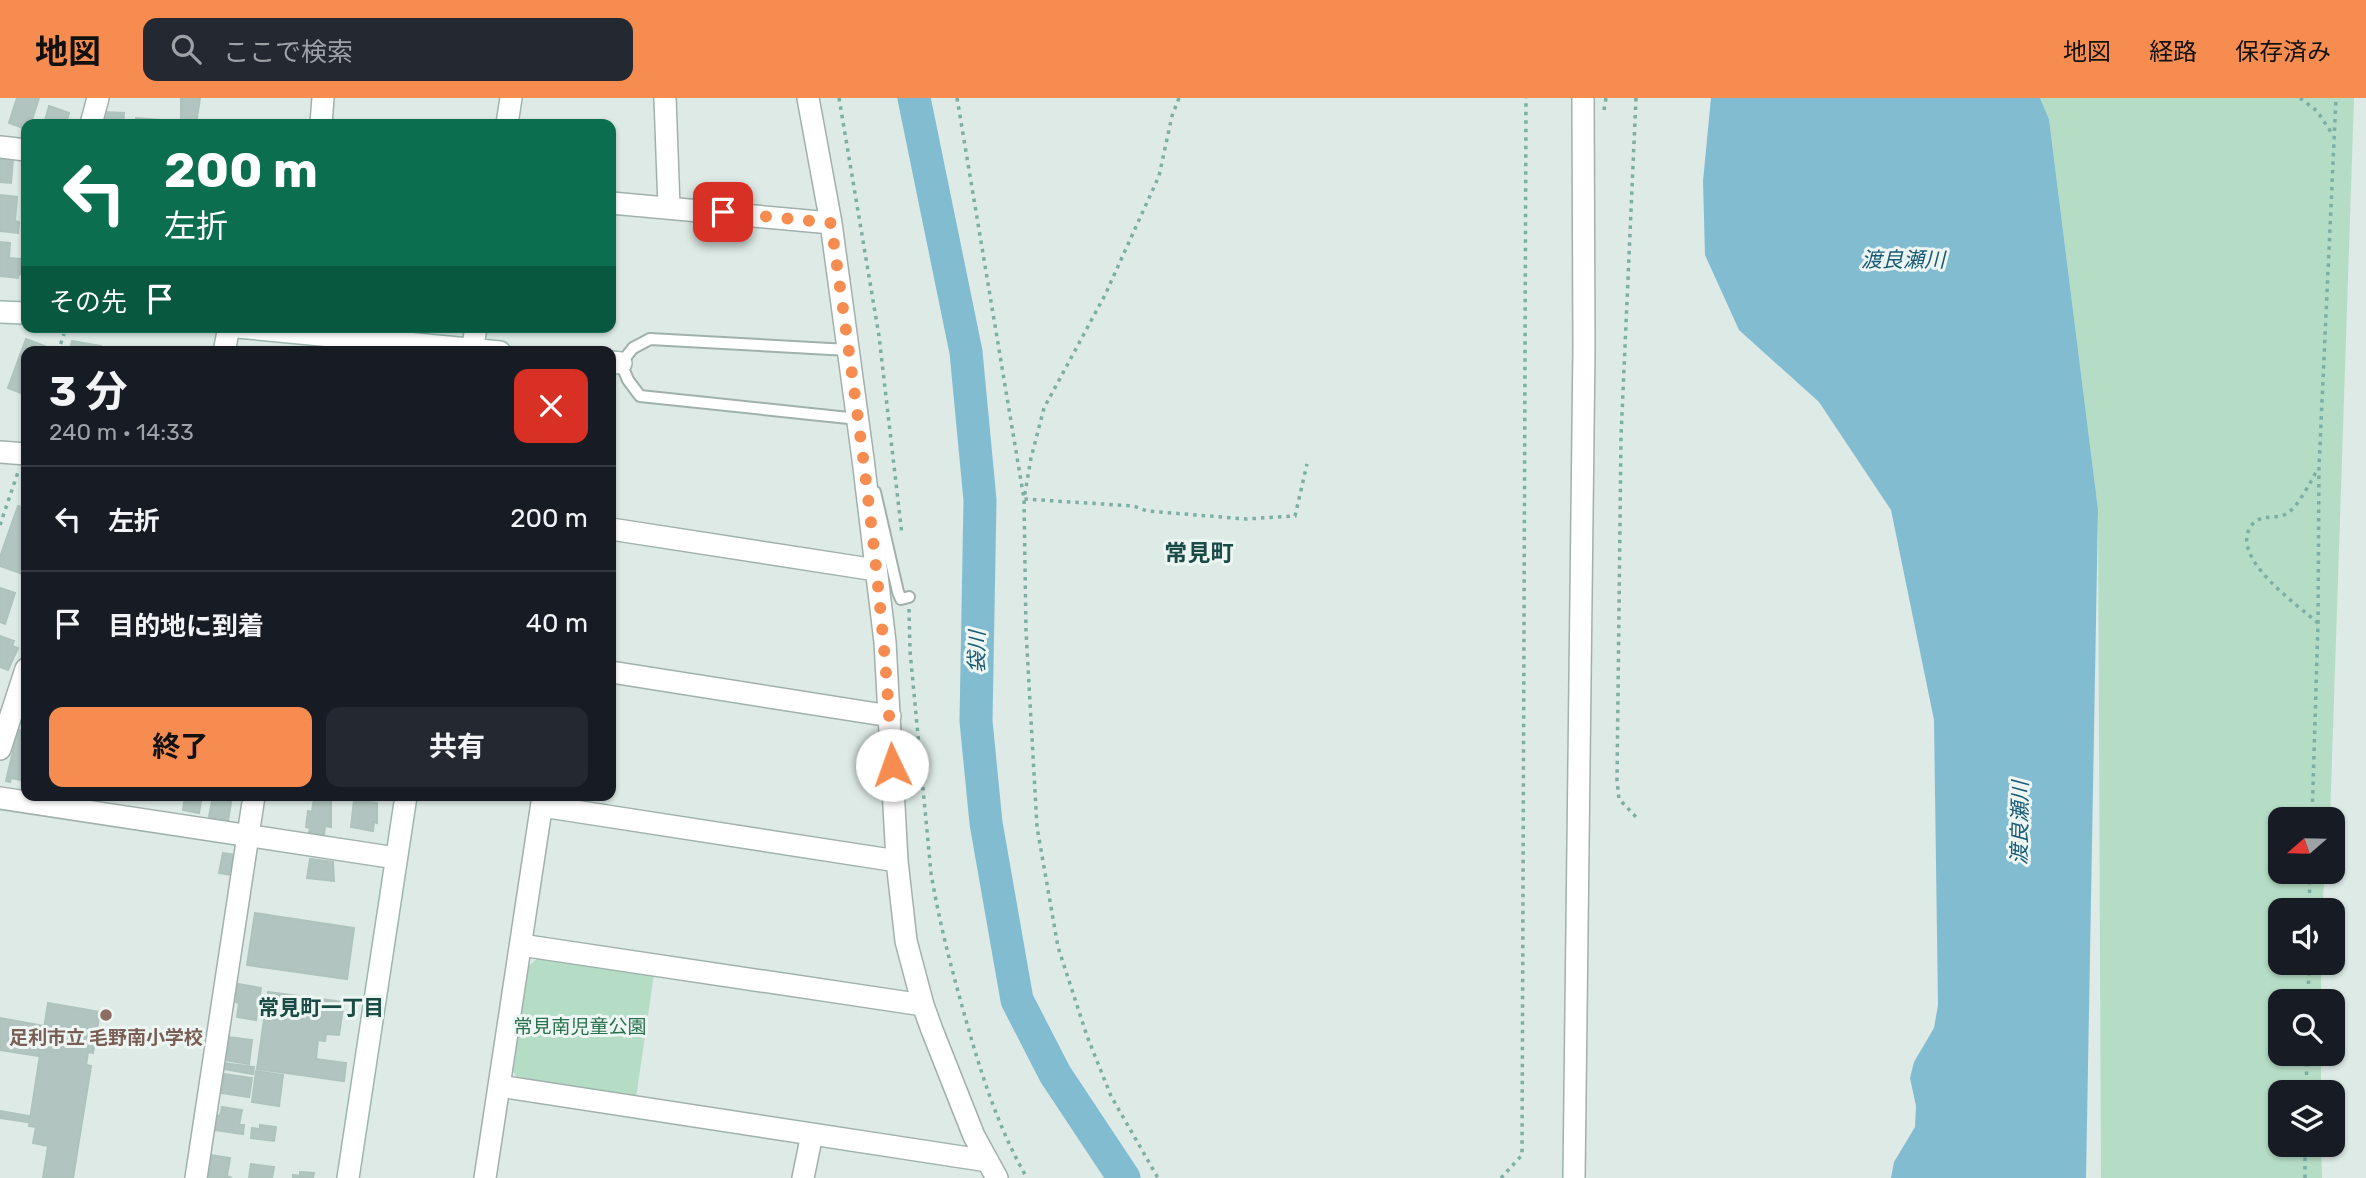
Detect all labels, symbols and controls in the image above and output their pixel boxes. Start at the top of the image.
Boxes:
search box [143,18,633,81]
icon: search [167,30,205,68]
text: 地図 [35,32,101,71]
text: ここで検索 [223,37,353,68]
text: 地図 [2063,38,2111,66]
text: 経路 [2149,38,2197,66]
text: 保存済み [2235,38,2331,66]
text: 200 m [164,141,318,199]
icon: left [49,147,140,238]
pin [693,182,753,242]
icon: arrive [704,193,742,231]
text: 左折 [164,207,228,245]
water label: 渡良瀬川 [1861,247,1947,272]
icon: arrive [141,280,179,318]
text: その先 [49,287,127,318]
text: 3 分 [49,367,128,417]
button: close [514,369,588,443]
text: 240 m · 14:33 [49,418,194,446]
icon: left [49,500,87,538]
text: 200 m [510,503,588,534]
text: 左折 [108,506,160,537]
district label: 常見町 [1165,539,1234,567]
icon: arrive [49,605,87,643]
text: 40 m [526,608,588,639]
text: 目的地に到着 [108,611,264,642]
water label: 袋川 [964,629,989,673]
button: 終了 [49,707,312,787]
button: 共有 [326,707,588,787]
position arrow [855,728,929,802]
water label: 渡良瀬川 [2006,779,2033,865]
north arrow [2268,807,2345,884]
map controls [2268,807,2345,1157]
button: sound [2268,898,2345,975]
button: search [2268,989,2345,1066]
district label: 常見町一丁目 [258,995,384,1020]
marker: 足利市立 毛野南小学校 [98,1007,114,1023]
park label: 常見南児童公園 [513,1015,647,1038]
place label: 足利市立 毛野南小学校 [9,1026,203,1049]
button: layers [2268,1080,2345,1157]

